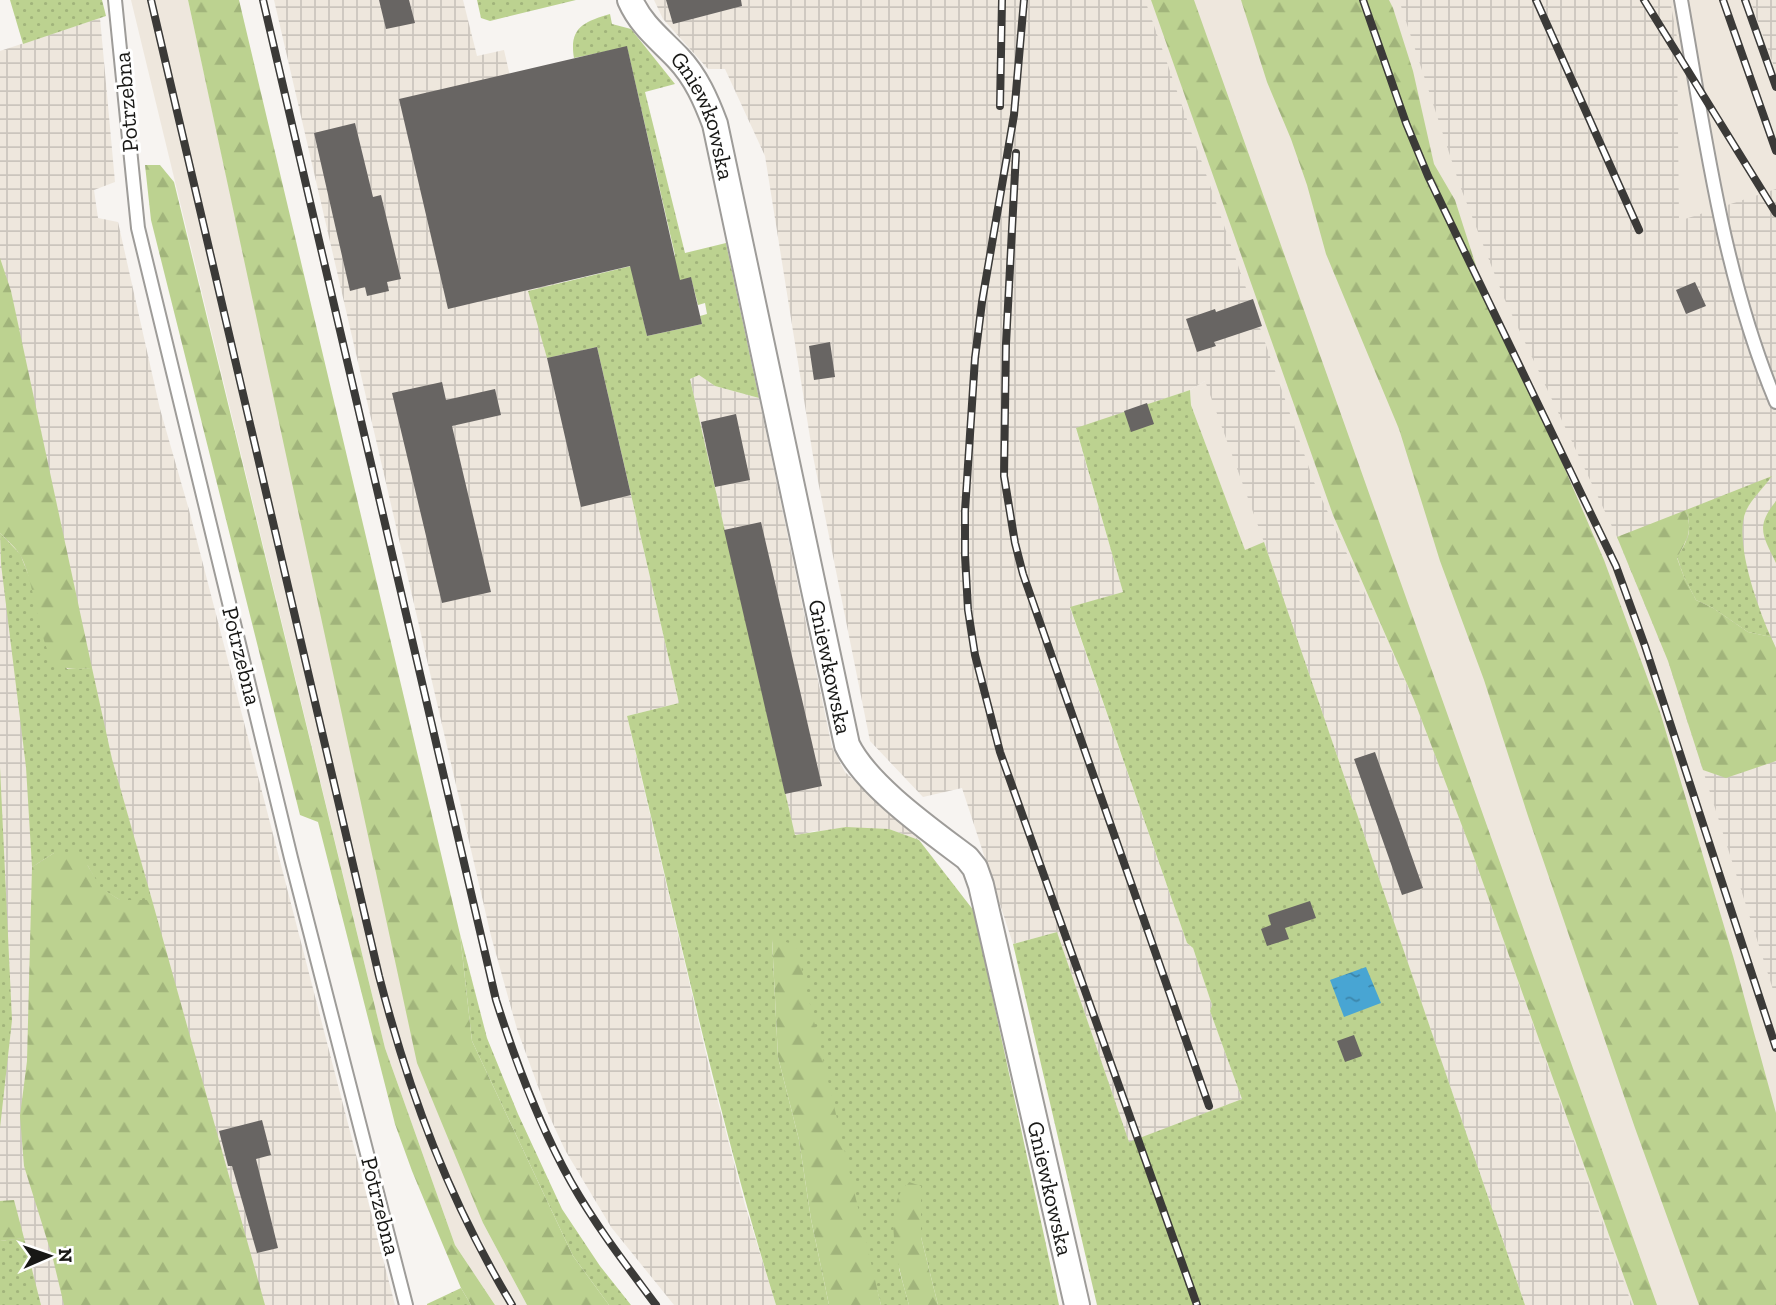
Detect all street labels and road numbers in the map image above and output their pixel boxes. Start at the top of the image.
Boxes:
street label: Gniewkowska [665,45,740,182]
street label: Potrzebna [108,51,144,153]
street label: Gniewkowska [802,597,858,737]
street label: Potrzebna [216,604,268,708]
street label: Gniewkowska [1021,1118,1079,1258]
street label: Potrzebna [355,1154,407,1258]

